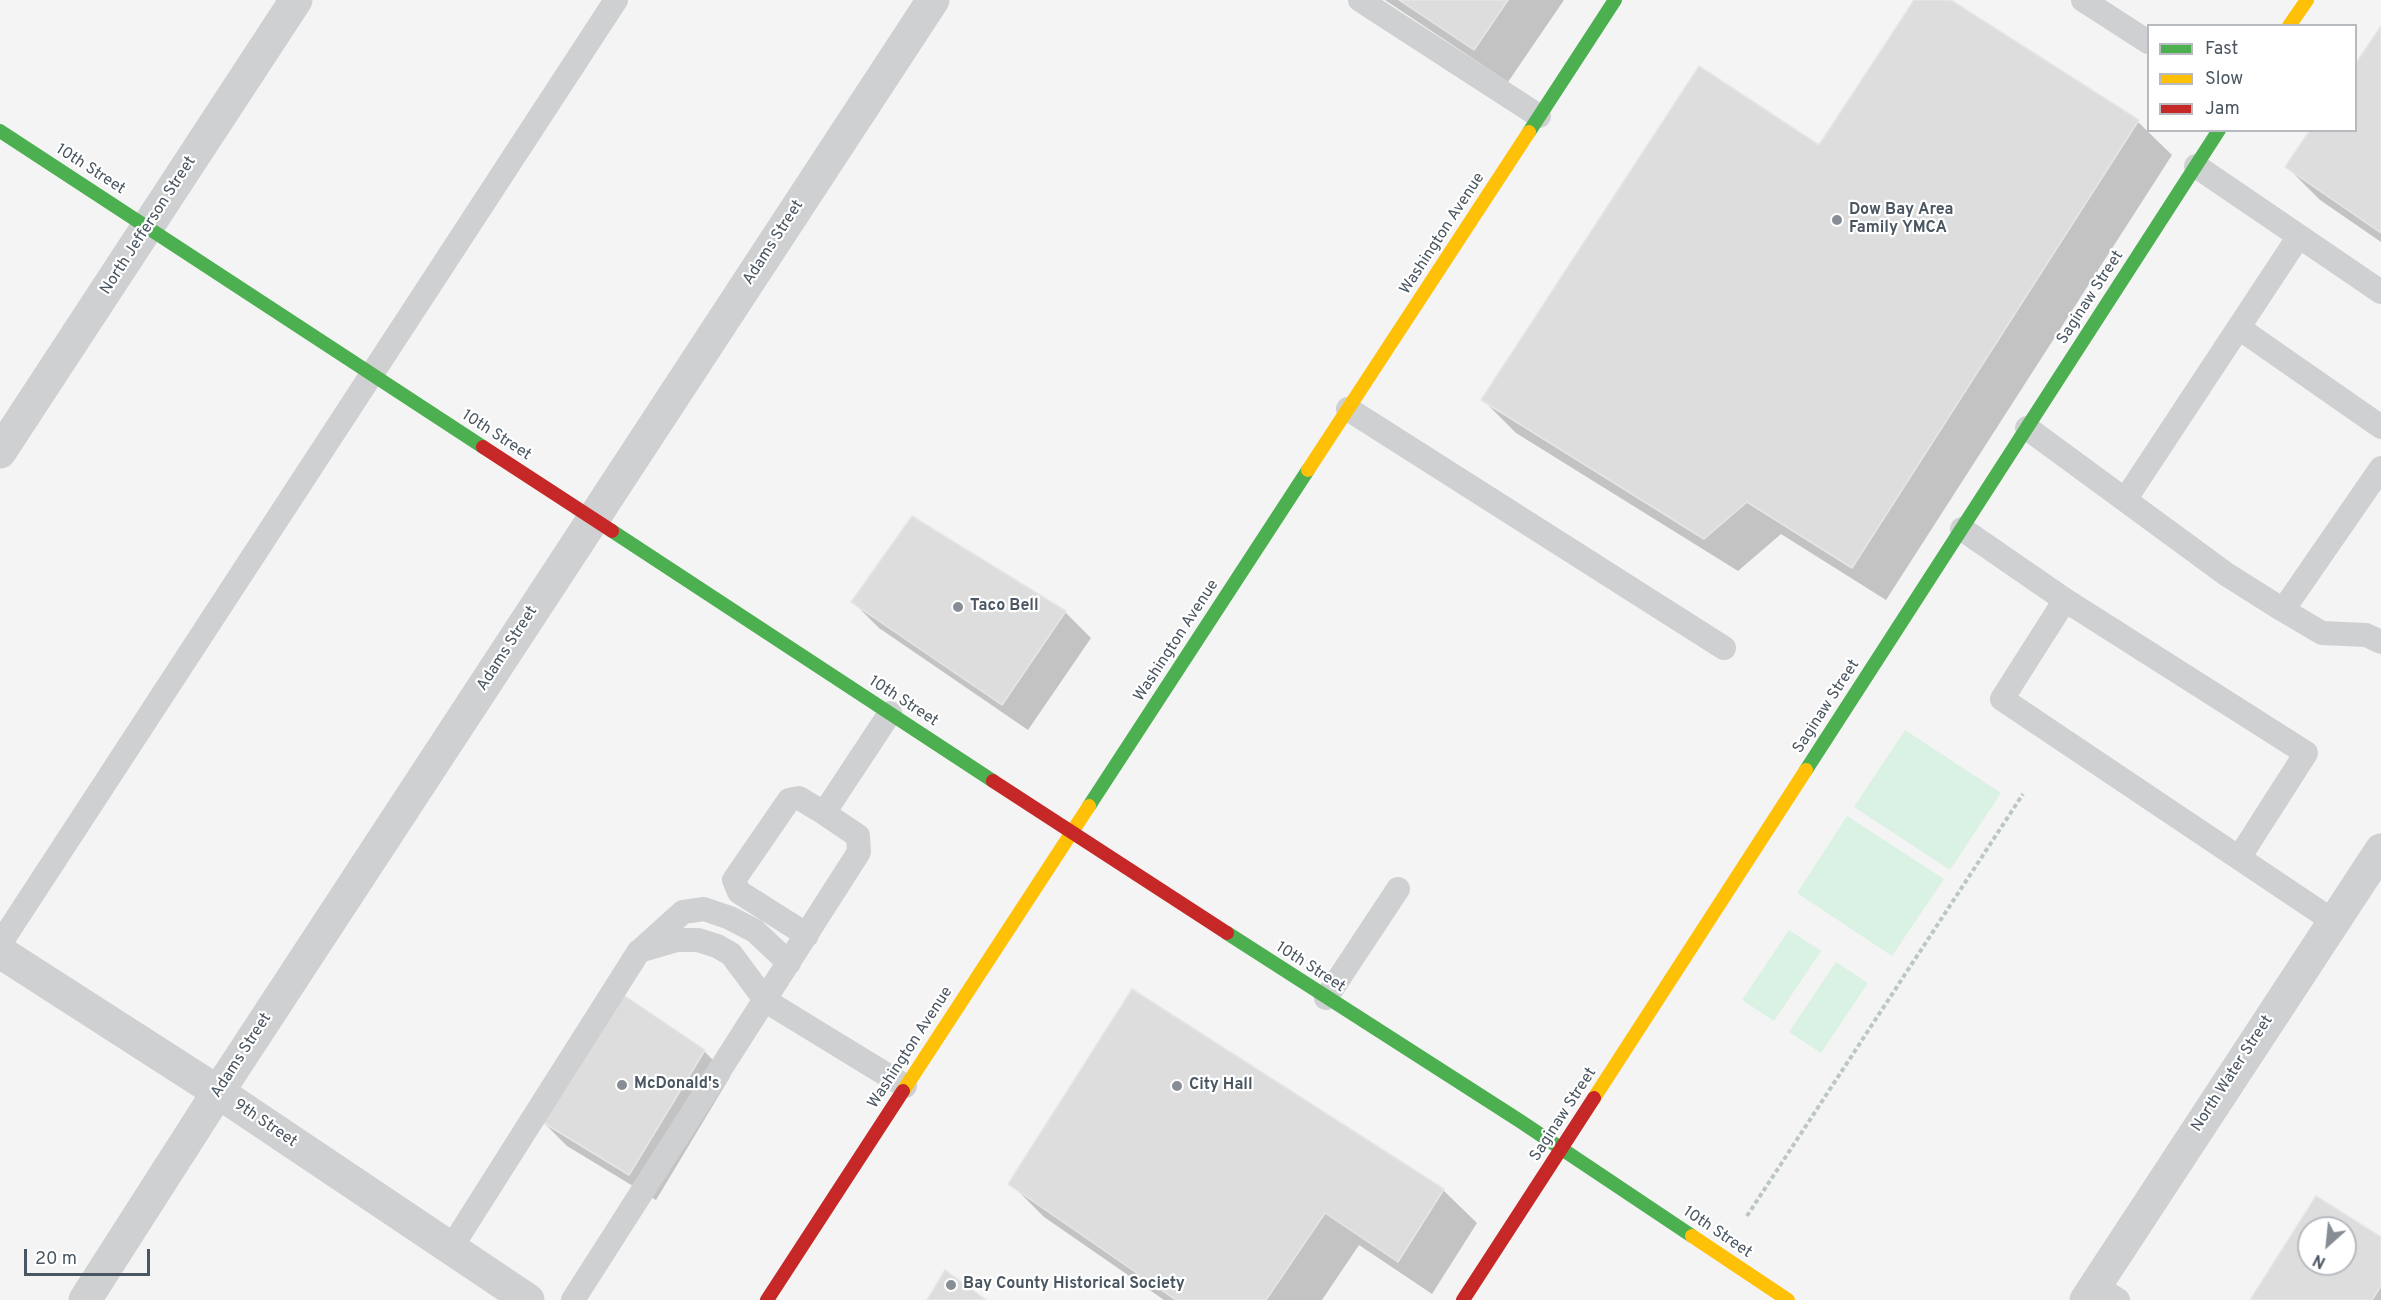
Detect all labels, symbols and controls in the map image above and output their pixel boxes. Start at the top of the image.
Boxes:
legend [2147,24,2357,132]
text: Fast [2205,38,2238,61]
text: Slow [2205,68,2243,91]
text: Jam [2205,98,2240,121]
street label: 10th Street [52,140,128,200]
street label: North Jefferson Street [97,153,201,299]
street label: Washington Avenue [1396,170,1490,298]
street label: Adams Street [739,197,809,289]
place label: Dow Bay Area Family YMCA [1849,201,1954,239]
marker: Dow Bay Area Family YMCA [1830,213,1844,227]
street label: Saginaw Street [2054,248,2128,348]
street label: 10th Street [458,406,534,466]
street label: Washington Avenue [1130,577,1224,705]
place label: Taco Bell [970,597,1039,617]
marker: Taco Bell [951,600,965,614]
street label: Adams Street [473,603,543,695]
street label: Saginaw Street [1790,657,1864,757]
street label: 10th Street [865,672,941,732]
street label: 10th Street [1272,938,1348,998]
street label: Washington Avenue [864,984,958,1112]
street label: Adams Street [207,1010,277,1102]
street label: North Water Street [2188,1012,2278,1136]
street label: Saginaw Street [1527,1065,1601,1165]
place label: McDonald's [634,1075,720,1095]
place label: City Hall [1189,1076,1253,1096]
marker: McDonald's [615,1078,629,1092]
marker: City Hall [1170,1079,1184,1093]
street label: 9th Street [230,1096,300,1152]
street label: 10th Street [1679,1203,1755,1263]
north arrow [2297,1216,2357,1276]
scale bar [27,1237,153,1275]
text: 20 m [35,1248,77,1271]
text: N [2310,1249,2329,1272]
place label: Bay County Historical Society [963,1275,1185,1295]
marker: Bay County Historical Society [944,1278,958,1292]

